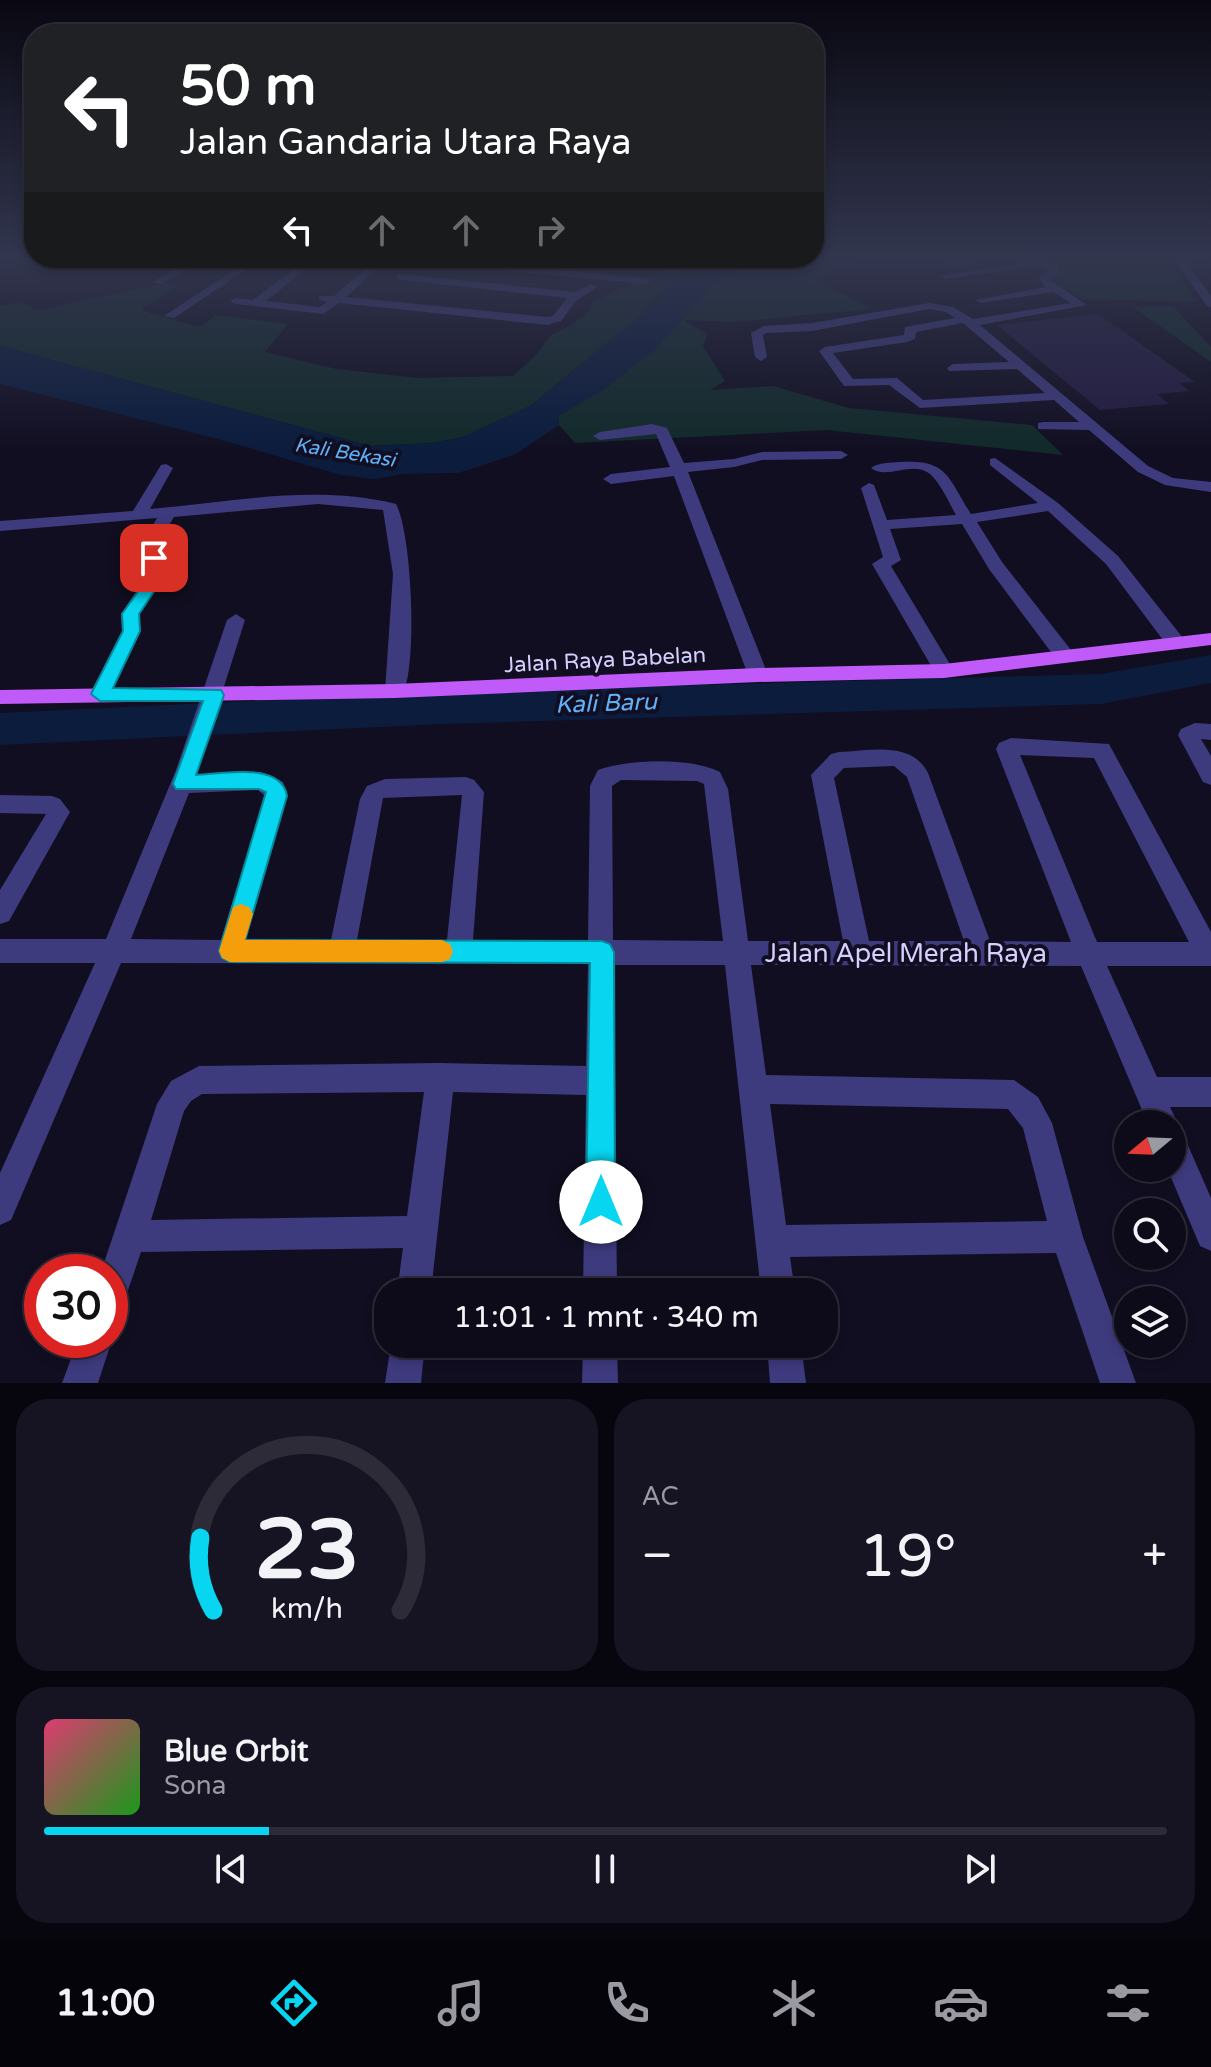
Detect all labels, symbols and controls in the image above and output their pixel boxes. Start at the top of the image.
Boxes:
text: 50 m [180,53,316,120]
icon: left [48,56,152,160]
text: Jalan Gandaria Utara Raya [180,121,631,164]
icon: left [276,208,320,252]
icon: ahead [360,208,404,252]
icon: ahead [444,208,488,252]
icon: right [528,208,572,252]
water label: Kali Bekasi [293,433,400,473]
pin [120,524,188,592]
icon: arrive [132,536,176,580]
street label: Jalan Raya Babelan [503,642,707,678]
water label: Kali Baru [555,687,659,720]
street label: Jalan Apel Merah Raya [765,938,1047,969]
north arrow [1114,1110,1186,1182]
map controls [1114,1110,1186,1358]
position arrow [559,1160,643,1244]
button: search [1114,1198,1186,1270]
speed limit sign: 30 [24,1254,128,1358]
button: layers [1114,1286,1186,1358]
text: 11:01 · 1 mnt · 340 m [453,1299,759,1336]
text: AC [642,1481,679,1512]
text: 23 [255,1501,359,1601]
text: 19° [859,1521,957,1593]
text: − [642,1530,673,1583]
text: + [1142,1530,1167,1583]
text: km/h [271,1592,343,1626]
text: Blue Orbit [164,1733,309,1770]
text: Sona [164,1770,226,1801]
icon: previous [209,1847,253,1891]
icon: pause [583,1847,627,1891]
icon: next [958,1847,1002,1891]
icon: directions [266,1975,322,2031]
icon: music [433,1975,489,2031]
icon: phone [599,1975,655,2031]
icon: climate [766,1975,822,2031]
icon: car [933,1975,989,2031]
icon: filters [1100,1975,1156,2031]
text: 11:00 [55,1982,155,2025]

